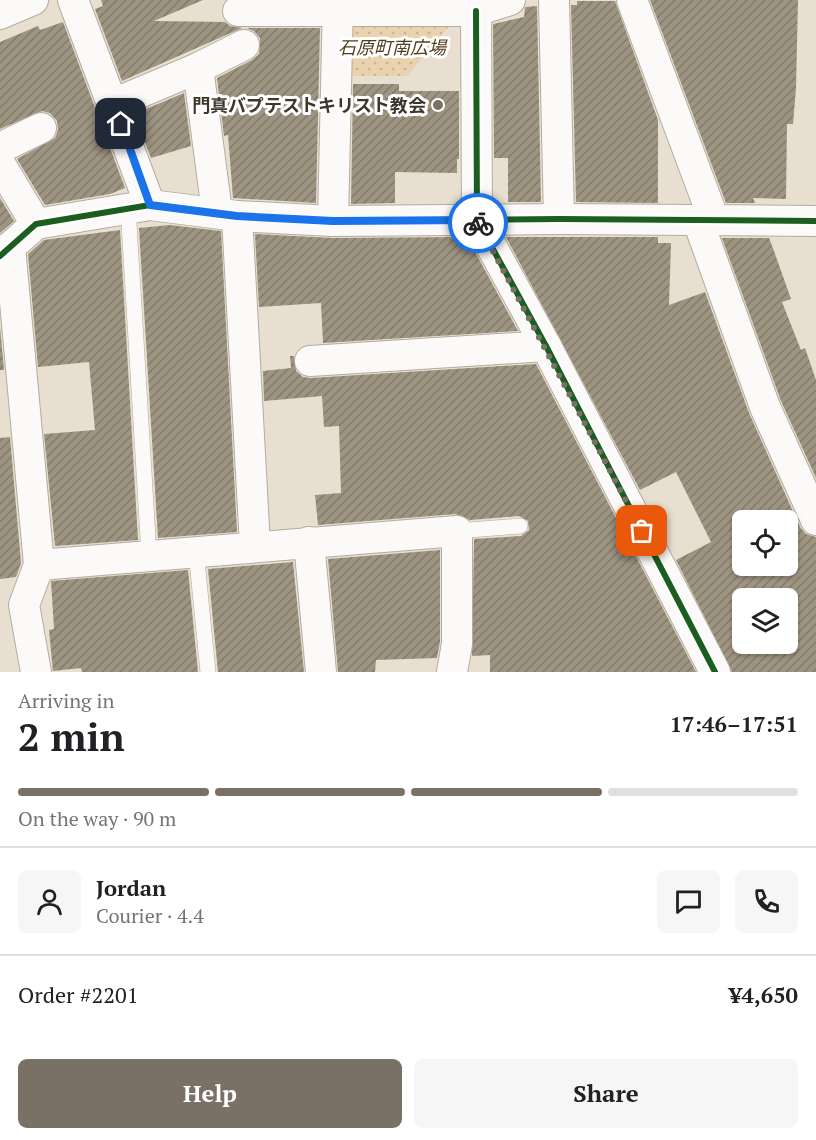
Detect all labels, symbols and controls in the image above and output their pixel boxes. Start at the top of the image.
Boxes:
park label: 石原町南広場 [338,35,448,59]
place label: 門真バプテストキリスト教会 [192,93,426,117]
pin [95,98,146,149]
marker: 門真バプテストキリスト教会 [431,98,445,112]
icon: home [104,107,137,140]
courier [448,193,508,253]
icon: bike [462,207,495,240]
pin [616,505,667,556]
map controls [732,510,798,654]
button: locate [732,510,798,576]
icon: bag [625,514,658,547]
button: layers [732,588,798,654]
text: Arriving in [18,687,114,714]
text: 17:46–17:51 [670,709,798,738]
text: 2 min [18,710,125,762]
text: On the way · 90 m [18,805,176,832]
button: person [18,870,81,933]
button: chat [657,870,720,933]
button: phone [735,870,798,933]
text: Jordan [96,873,166,902]
text: Courier · 4.4 [96,902,204,929]
text: Order #2201 [18,980,138,1009]
text: ¥4,650 [729,980,798,1009]
button: Help [18,1059,402,1128]
button: Share [414,1059,798,1128]

